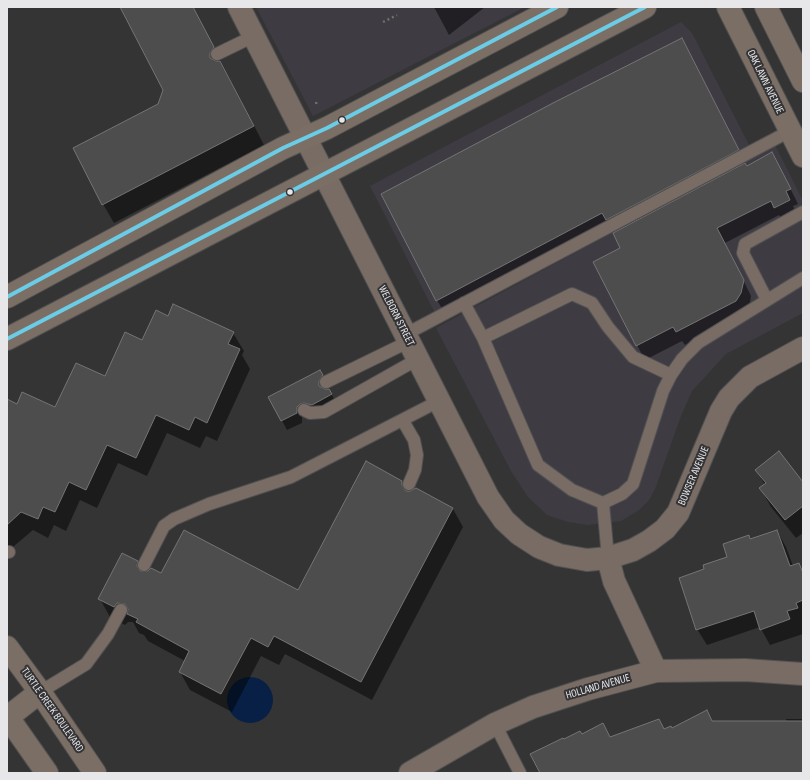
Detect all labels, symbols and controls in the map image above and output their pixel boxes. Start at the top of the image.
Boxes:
street label: OAK LAWN AVENUE [744,48,786,116]
unlabelled marker [337,115,347,125]
unlabelled marker [285,187,295,197]
street label: WELBORN STREET [375,283,417,349]
street label: BOWSER AVENUE [676,444,712,508]
street label: TURTLE CREEK BOULEVARD [18,665,86,755]
street label: HOLLAND AVENUE [564,672,632,702]

